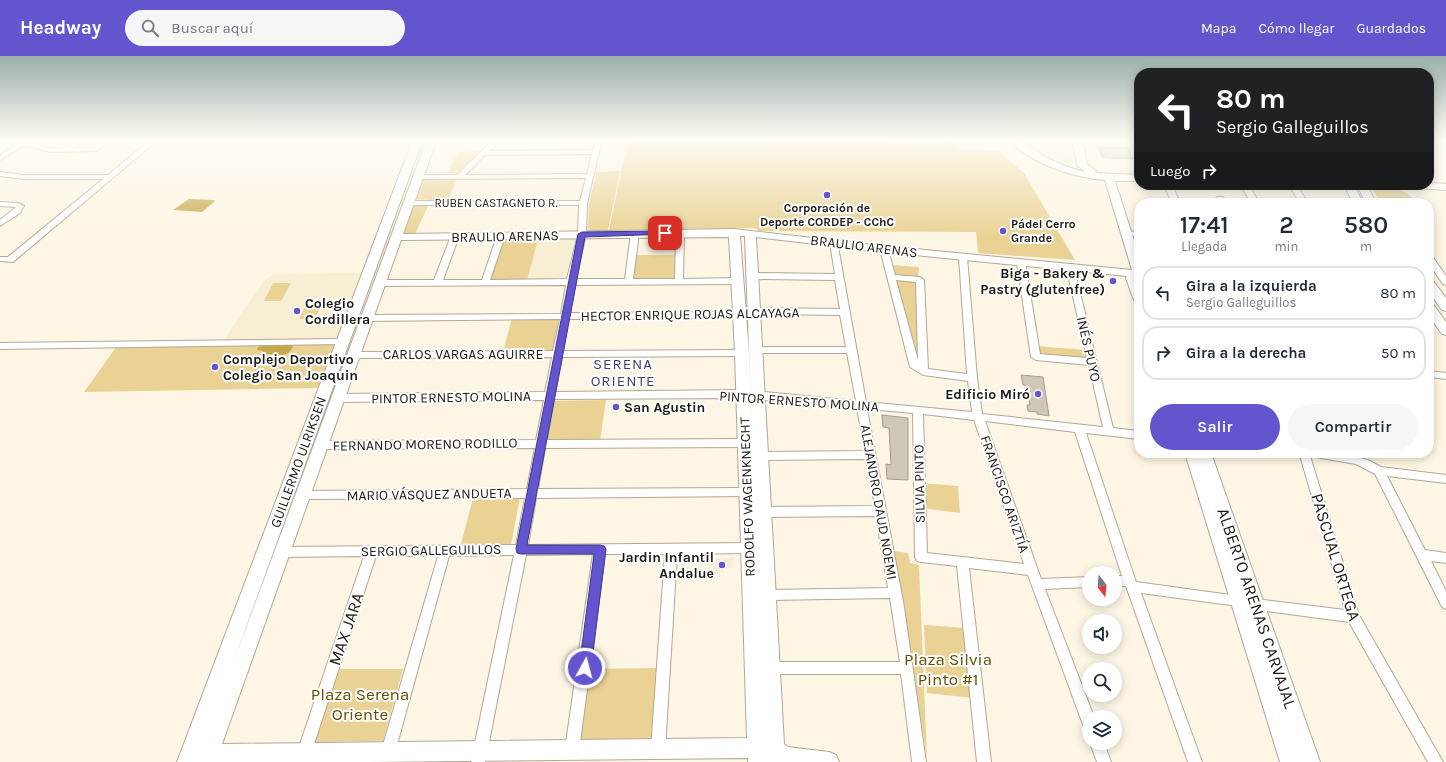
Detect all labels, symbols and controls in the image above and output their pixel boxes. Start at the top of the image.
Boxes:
search box [125,10,405,46]
text: Headway [20,17,101,39]
icon: search [139,17,161,39]
text: Buscar aquí [171,19,253,37]
text: Mapa [1201,20,1236,37]
text: Cómo llegar [1258,20,1334,37]
text: Guardados [1356,20,1426,37]
text: 80 m [1216,82,1285,115]
icon: left [1150,84,1202,136]
text: Sergio Galleguillos [1216,116,1369,138]
icon: right [1198,160,1220,182]
text: Luego [1150,162,1190,180]
marker: Corporación de Deporte CORDEP - CChC [822,190,832,200]
street label: RUBEN CASTAGNETO R. [434,196,558,210]
place label: Corporación de Deporte CORDEP - CChC [760,201,894,229]
text: 17:41 [1180,211,1229,239]
text: 2 [1279,211,1294,239]
text: 580 [1344,211,1388,239]
pin [648,216,682,250]
place label: Pádel Cerro Grande [1011,217,1076,245]
icon: arrive [654,222,676,244]
marker: Pádel Cerro Grande [998,226,1008,236]
street label: BRAULIO ARENAS [451,227,559,246]
street label: BRAULIO ARENAS [809,231,919,262]
text: Llegada [1181,239,1227,254]
text: min [1274,239,1298,254]
text: m [1360,239,1372,254]
place label: Biga - Bakery & Pastry (glutenfree) [980,265,1105,298]
marker: Biga - Bakery & Pastry (glutenfree) [1108,276,1118,286]
text: Gira a la izquierda [1186,277,1317,295]
icon: left [1152,282,1174,304]
text: 80 m [1380,284,1416,302]
place label: Colegio Cordillera [305,295,370,328]
text: Sergio Galleguillos [1186,295,1296,310]
street label: HECTOR ENRIQUE ROJAS ALCAYAGA [580,304,800,325]
marker: Colegio Cordillera [292,306,302,316]
street label: INÉS PUYO [1073,315,1105,383]
icon: right [1152,342,1174,364]
text: Gira a la derecha [1186,344,1306,362]
text: 50 m [1381,344,1416,362]
street label: CARLOS VARGAS AGUIRRE [383,346,543,363]
place label: Complejo Deportivo Colegio San Joaquin [223,351,358,384]
district label: SERENA ORIENTE [591,355,655,390]
marker: Complejo Deportivo Colegio San Joaquin [210,362,220,372]
place label: Edificio Miró [945,386,1030,403]
street label: PINTOR ERNESTO MOLINA [719,387,879,416]
street label: PINTOR ERNESTO MOLINA [371,388,531,407]
marker: Edificio Miró [1033,389,1043,399]
street label: GUILLERMO ULRIKSEN [267,394,330,530]
place label: San Agustin [624,399,705,416]
marker: San Agustin [611,402,621,412]
button: Salir [1150,404,1280,450]
button: Compartir [1288,404,1418,450]
street label: RODOLFO WAGENKNECHT [736,417,759,577]
street label: ALEJANDRO DAUD NOEMI [856,423,901,581]
street label: FRANCISCO ARIZTÍA [976,433,1034,555]
street label: FERNANDO MORENO RODILLO [332,434,518,455]
street label: SILVIA PINTO [910,444,929,524]
street label: MARIO VÁSQUEZ ANDUETA [346,484,512,504]
street label: PASCUAL ORTEGA [1307,491,1365,623]
street label: ALBERTO ARENAS CARVAJAL [1213,505,1301,711]
street label: SERGIO GALLEGUILLOS [360,541,502,560]
place label: Jardin Infantil Andalue [619,549,714,582]
marker: Jardin Infantil Andalue [717,560,727,570]
north arrow [1082,566,1122,606]
map controls [1082,566,1122,750]
street label: MAX JARA [324,590,368,668]
button: sound [1082,614,1122,654]
position arrow [564,647,606,689]
park label: Plaza Silvia Pinto #1 [904,649,992,689]
button: search [1082,662,1122,702]
park label: Plaza Serena Oriente [311,684,409,724]
button: layers [1082,710,1122,750]

